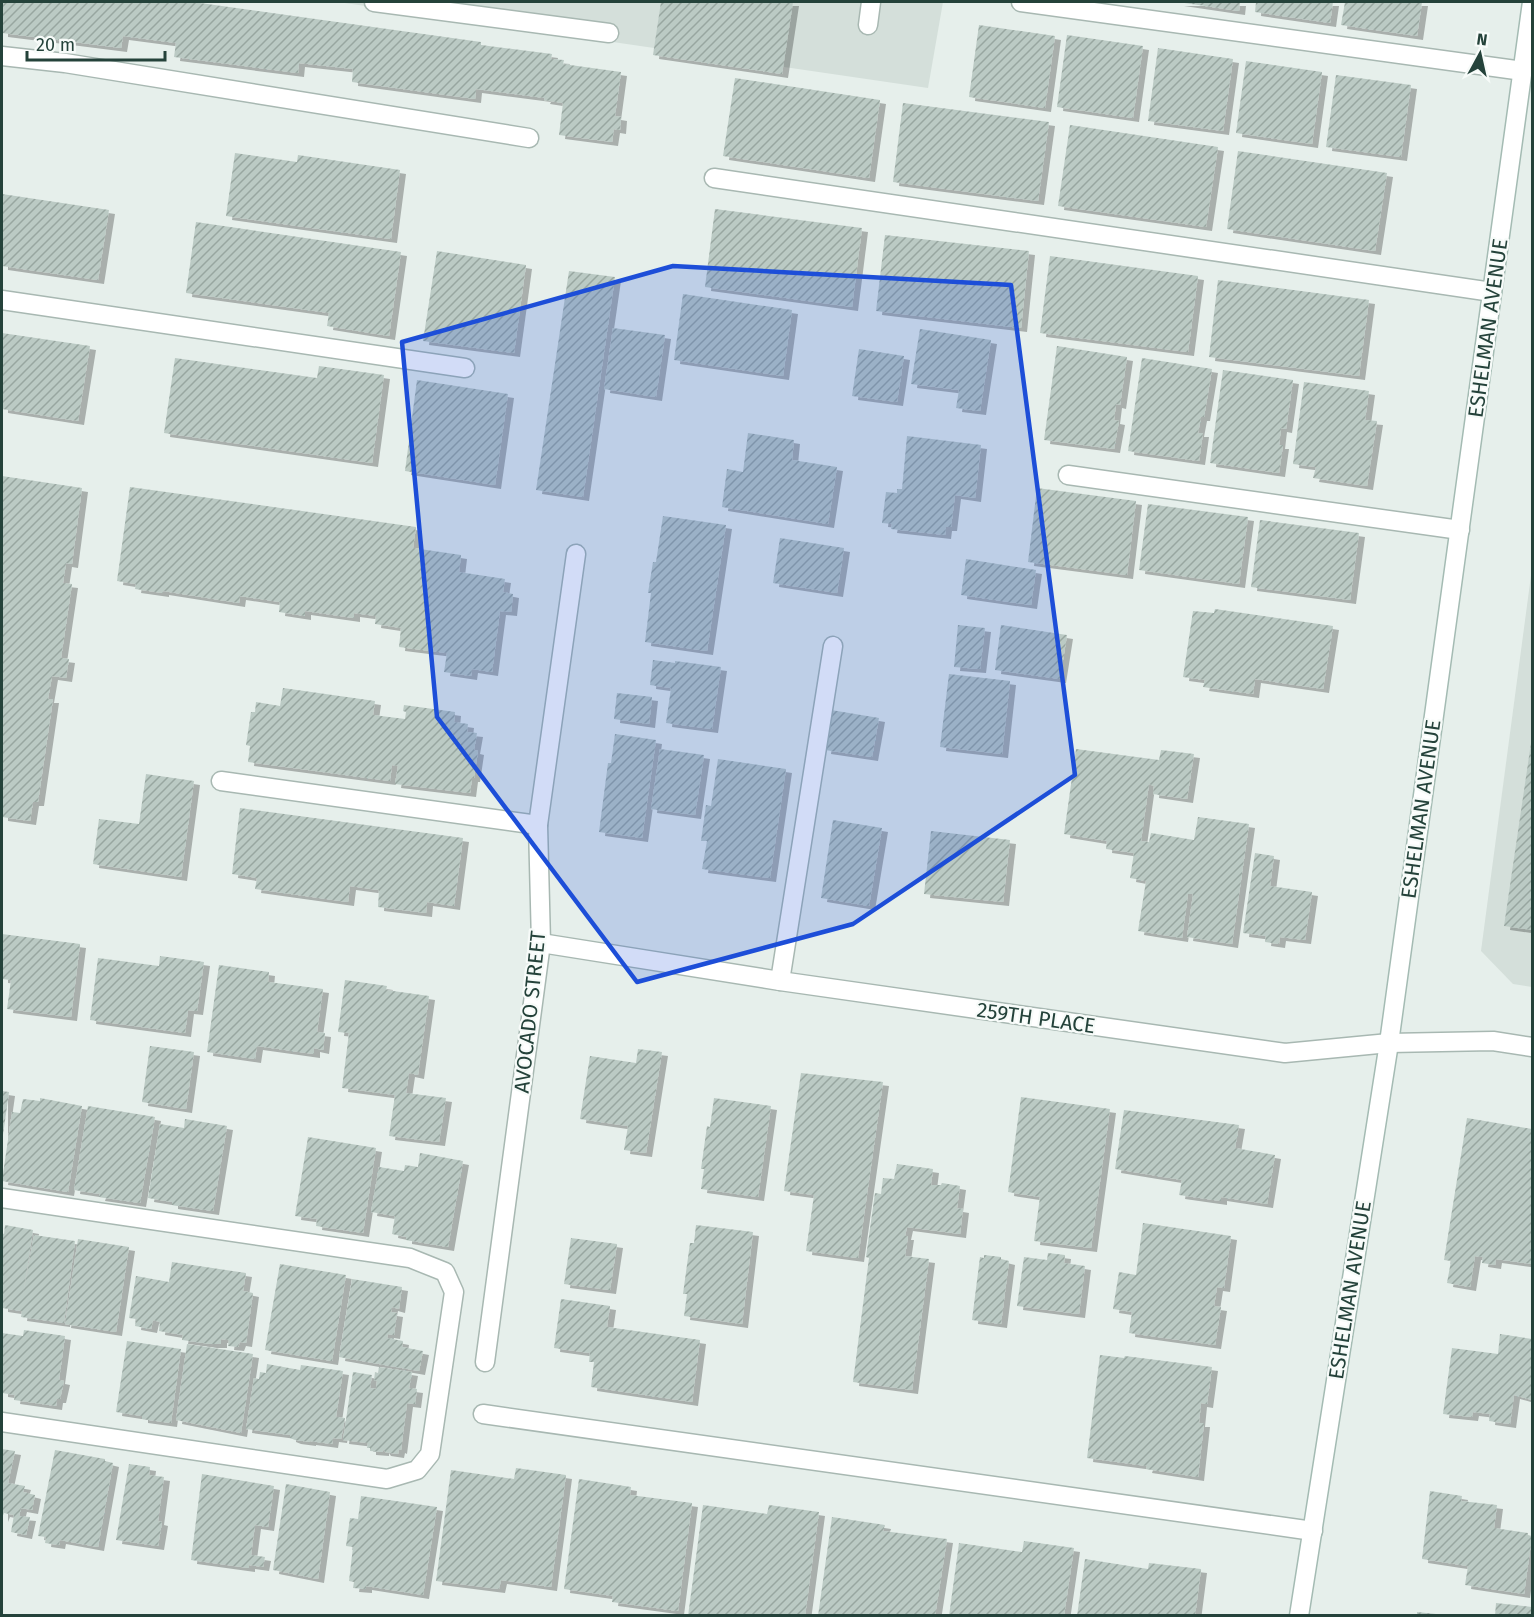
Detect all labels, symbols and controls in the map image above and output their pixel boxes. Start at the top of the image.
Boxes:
scale bar [27,24,165,62]
north arrow [1450,24,1510,84]
text: N [1475,29,1489,50]
text: 20 m [36,34,75,56]
street label: ESHELMAN AVENUE [1463,237,1513,419]
street label: ESHELMAN AVENUE [1396,718,1446,900]
street label: AVOCADO STREET [509,929,551,1094]
street label: 259TH PLACE [975,997,1097,1039]
street label: ESHELMAN AVENUE [1323,1199,1377,1381]

